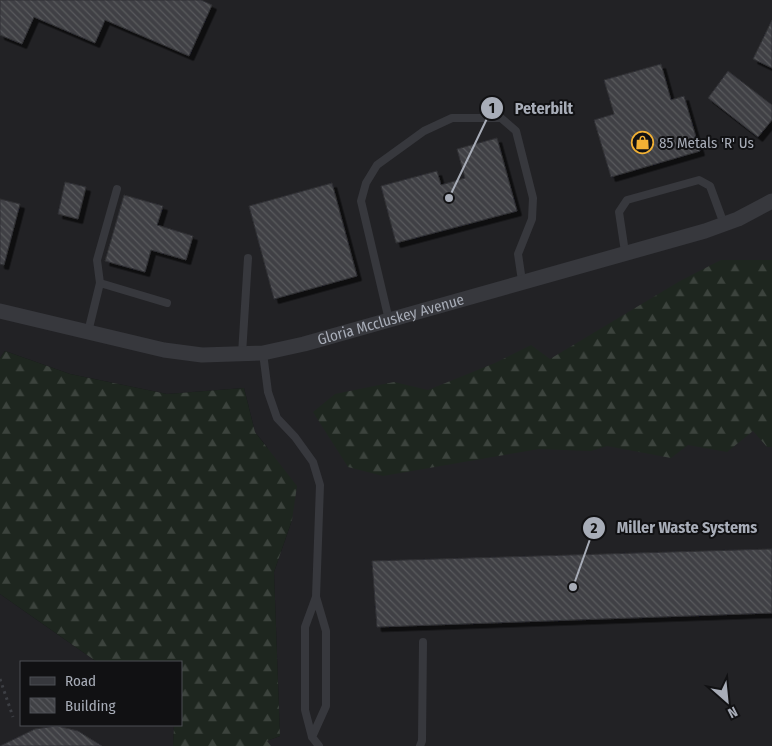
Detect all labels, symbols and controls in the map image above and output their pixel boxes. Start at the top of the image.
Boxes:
callout: Peterbilt [480,93,583,124]
text: 1 [489,99,495,117]
text: Peterbilt [515,99,574,118]
shop icon: 85 Metals 'R' Us [631,131,655,155]
place label: 85 Metals 'R' Us [659,134,754,152]
street label: Gloria Mccluskey Avenue [315,290,466,349]
callout: Miller Waste Systems [582,512,767,543]
text: Miller Waste Systems [617,518,757,537]
text: 2 [590,519,598,537]
legend [20,661,182,726]
text: Road [65,672,96,690]
north arrow [702,676,752,726]
text: Building [65,697,116,715]
text: N [725,703,740,722]

